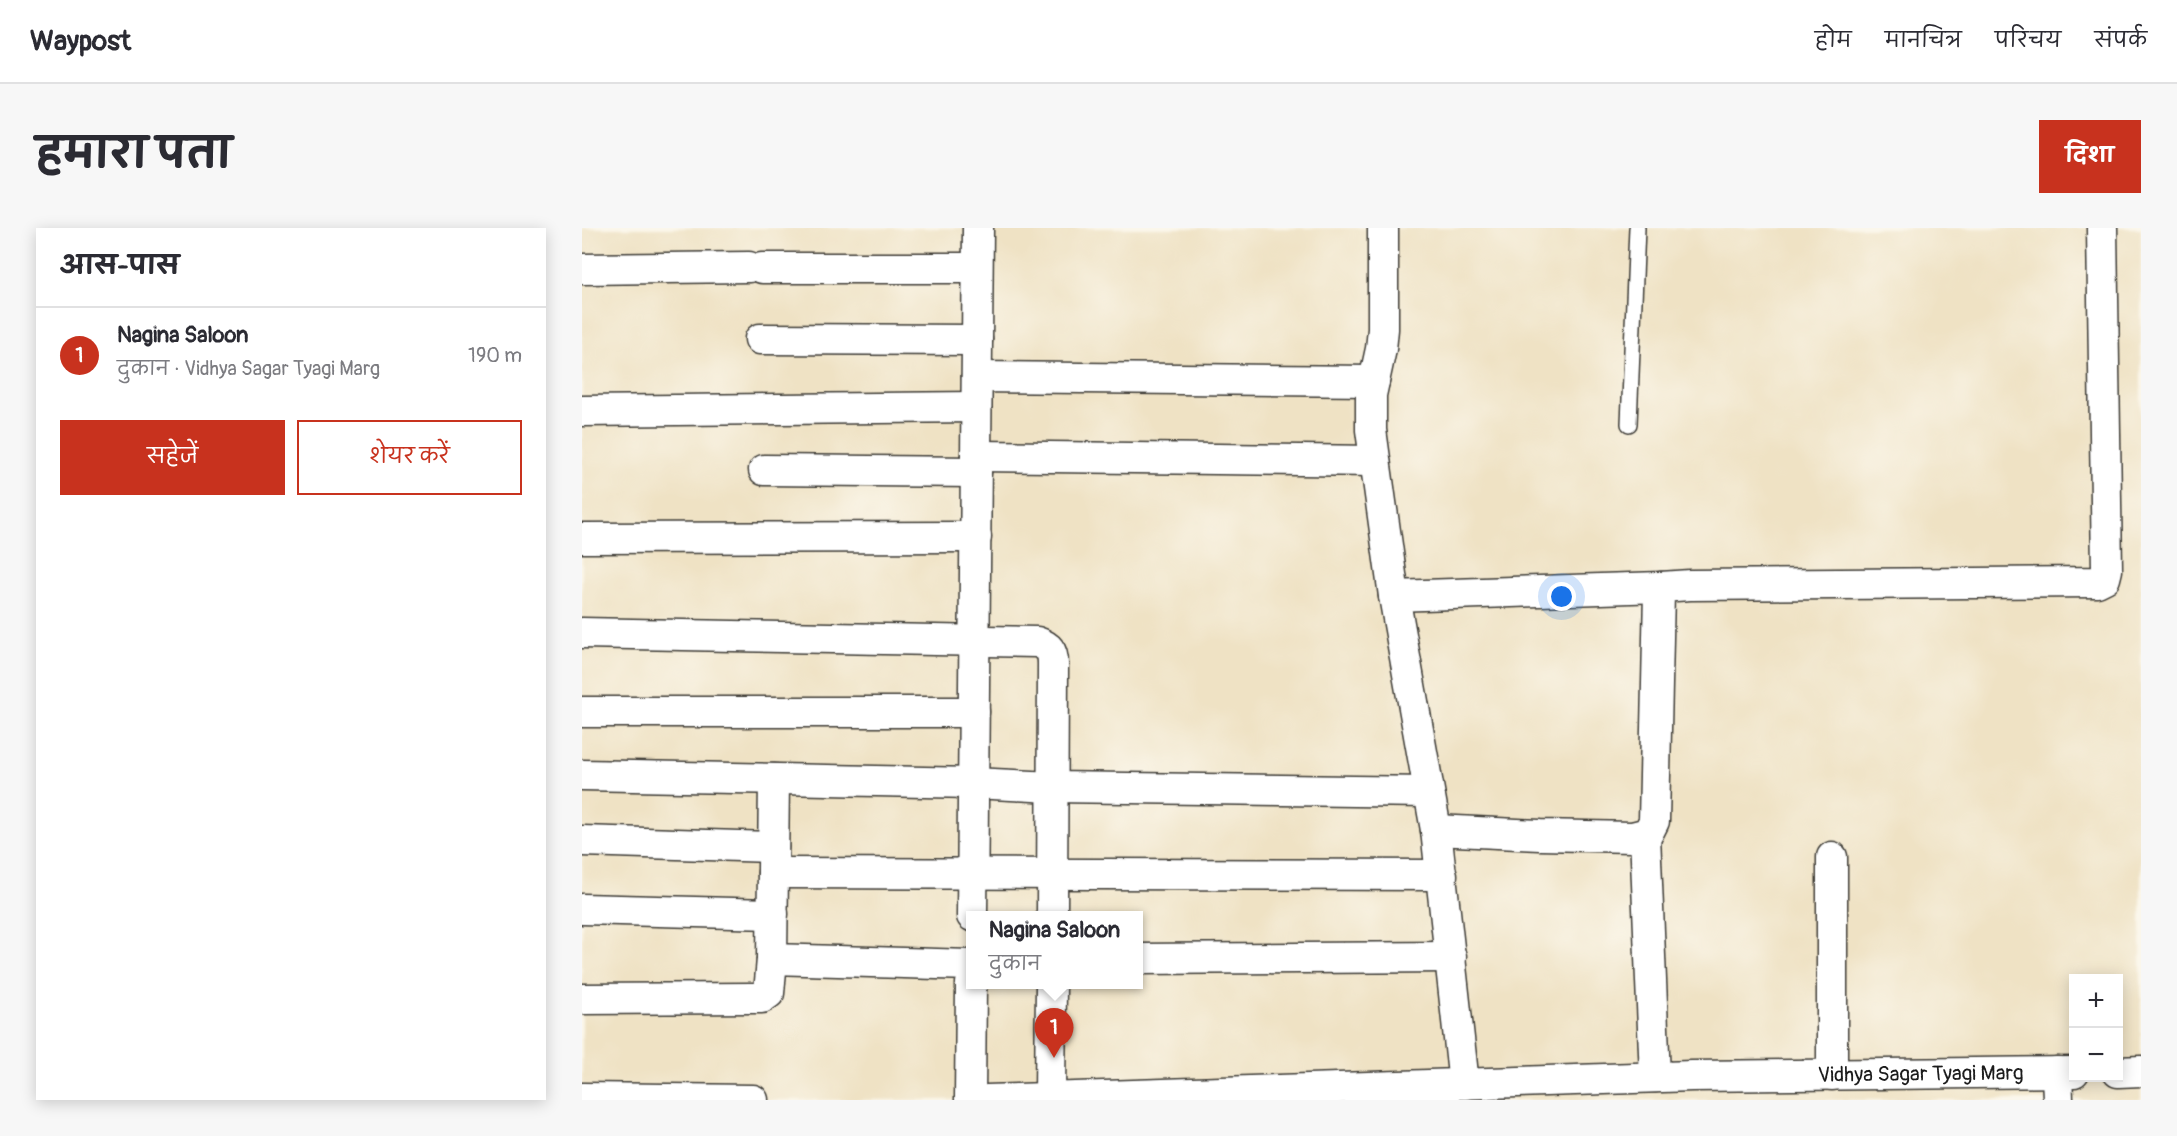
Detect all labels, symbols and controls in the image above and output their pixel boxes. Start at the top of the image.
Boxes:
text: Waypost [30,24,131,59]
text: होम [1815,27,1852,54]
text: मानचित्र [1885,27,1962,54]
text: परिचय [1995,27,2061,54]
text: संपर्क [2094,27,2147,54]
button: दिशा [2039,120,2141,193]
text: हमारा पता [36,128,232,180]
text: आस-पास [60,250,179,282]
text: Nagina Saloon [117,321,248,349]
text: 1 [76,343,83,368]
text: 190 m [468,343,522,368]
text: दुकान · Vidhya Sagar Tyagi Marg [117,356,380,381]
button: सहेजें [60,420,285,495]
button: शेयर करें [297,420,522,495]
your location [1547,582,1576,611]
popup [966,911,1143,989]
text: Nagina Saloon [989,916,1120,944]
text: दुकान [989,951,1041,976]
map controls [2069,974,2123,1082]
button: + [2069,974,2123,1028]
pin: 1 [1034,1008,1074,1058]
button: − [2069,1028,2123,1082]
street label: Vidhya Sagar Tyagi Marg [1818,1060,2024,1089]

